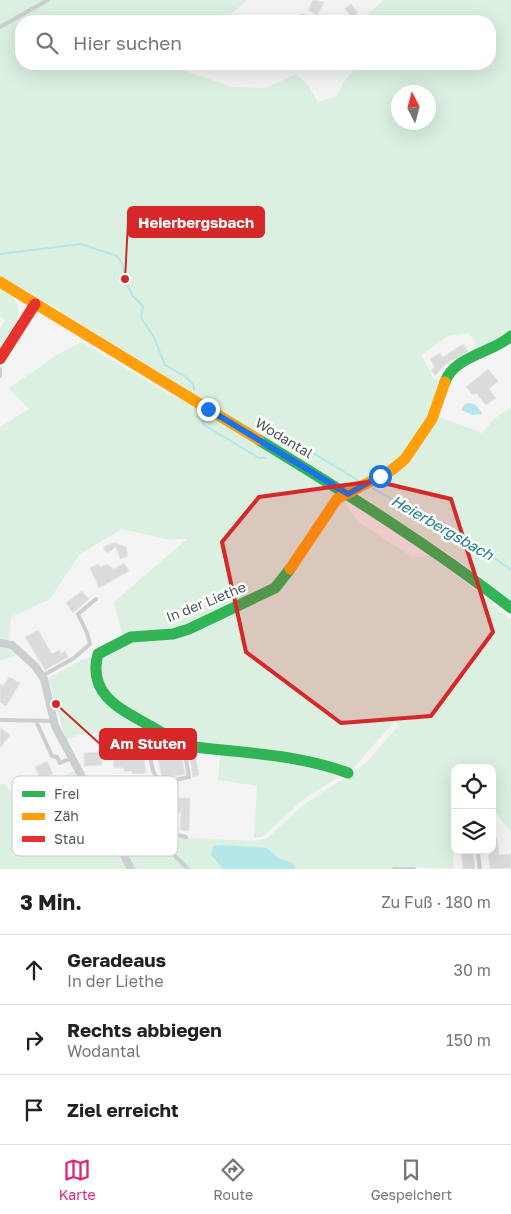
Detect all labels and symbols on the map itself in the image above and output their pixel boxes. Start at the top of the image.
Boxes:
north arrow [391,85,436,130]
callout: Heierbergsbach [128,207,264,237]
text: Heierbergsbach [138,213,254,231]
route end [197,398,220,421]
street label: Wodantal [252,414,316,461]
route start [369,465,392,488]
water label: Heierbergsbach [388,491,497,565]
street label: In der Liethe [164,578,248,625]
callout: Am Stuten [100,729,196,759]
text: Am Stuten [110,734,186,752]
legend [12,776,178,856]
text: Frei [54,785,80,802]
text: Zäh [54,807,79,824]
text: Stau [54,830,85,847]

